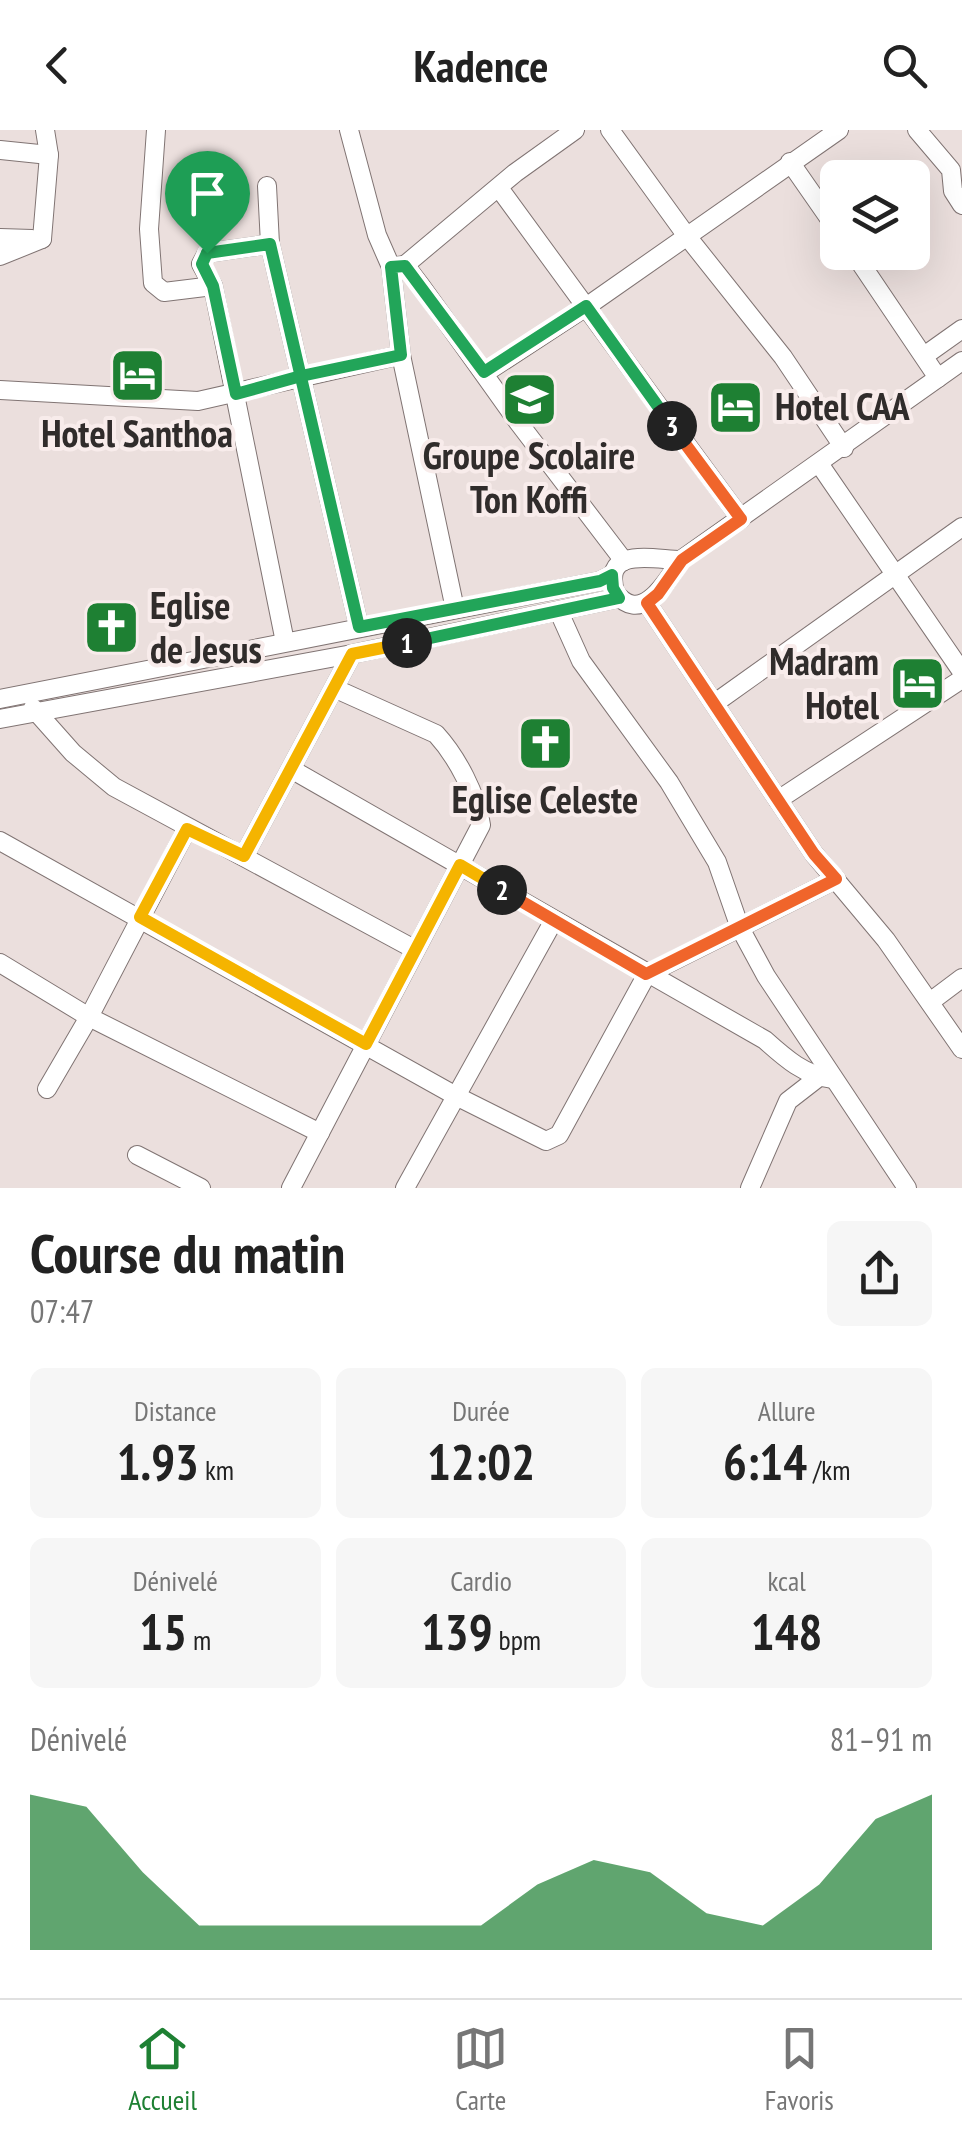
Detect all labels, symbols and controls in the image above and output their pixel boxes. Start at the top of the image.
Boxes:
text: Kadence [413,36,549,94]
icon: back [30,38,85,93]
icon: search [877,38,932,93]
pin [165,151,250,254]
map controls [820,160,930,270]
button: layers [820,160,930,270]
icon: arrive [180,166,235,221]
hotel icon: Hotel Santhoa [107,346,167,406]
school or university icon: Groupe Scolaire Ton Koffi [499,369,559,429]
hotel icon: Hotel CAA [706,377,766,437]
place label: Hotel CAA [775,381,911,430]
pin: 3 [647,401,697,451]
text: 3 [665,407,679,444]
place label: Hotel Santhoa [41,408,233,457]
place label: Groupe Scolaire Ton Koffi [423,430,635,523]
place label: Eglise de Jesus [150,580,262,673]
church icon: Eglise de Jesus [81,598,141,658]
pin: 1 [382,618,432,668]
text: 1 [400,624,414,661]
place label: Madram Hotel [769,636,880,729]
hotel icon: Madram Hotel [888,654,948,714]
church icon: Eglise Celeste [515,713,575,773]
place label: Eglise Celeste [452,774,638,823]
pin: 2 [477,865,527,915]
text: 2 [495,871,509,908]
text: Course du matin [30,1217,345,1288]
button: share [827,1221,932,1326]
text: 07:47 [30,1290,94,1332]
text: Distance [134,1392,217,1429]
text: Durée [452,1392,510,1429]
text: Allure [758,1392,816,1429]
text: 1.93 [117,1429,199,1494]
text: 12:02 [427,1429,535,1494]
text: 6:14 [723,1429,807,1494]
text: km [199,1451,234,1488]
text: /km [807,1451,850,1488]
text: Dénivelé [133,1562,218,1599]
text: Cardio [450,1562,512,1599]
text: kcal [768,1562,806,1599]
text: 15 [139,1599,187,1664]
text: 139 [421,1599,493,1664]
text: 148 [751,1599,823,1664]
text: m [187,1621,211,1658]
text: bpm [493,1621,541,1658]
text: Dénivelé [30,1718,127,1760]
text: 81–91 m [830,1718,932,1760]
tab: Accueil [128,2021,197,2118]
tab: Carte [453,2021,508,2118]
tab: Favoris [765,2021,834,2118]

